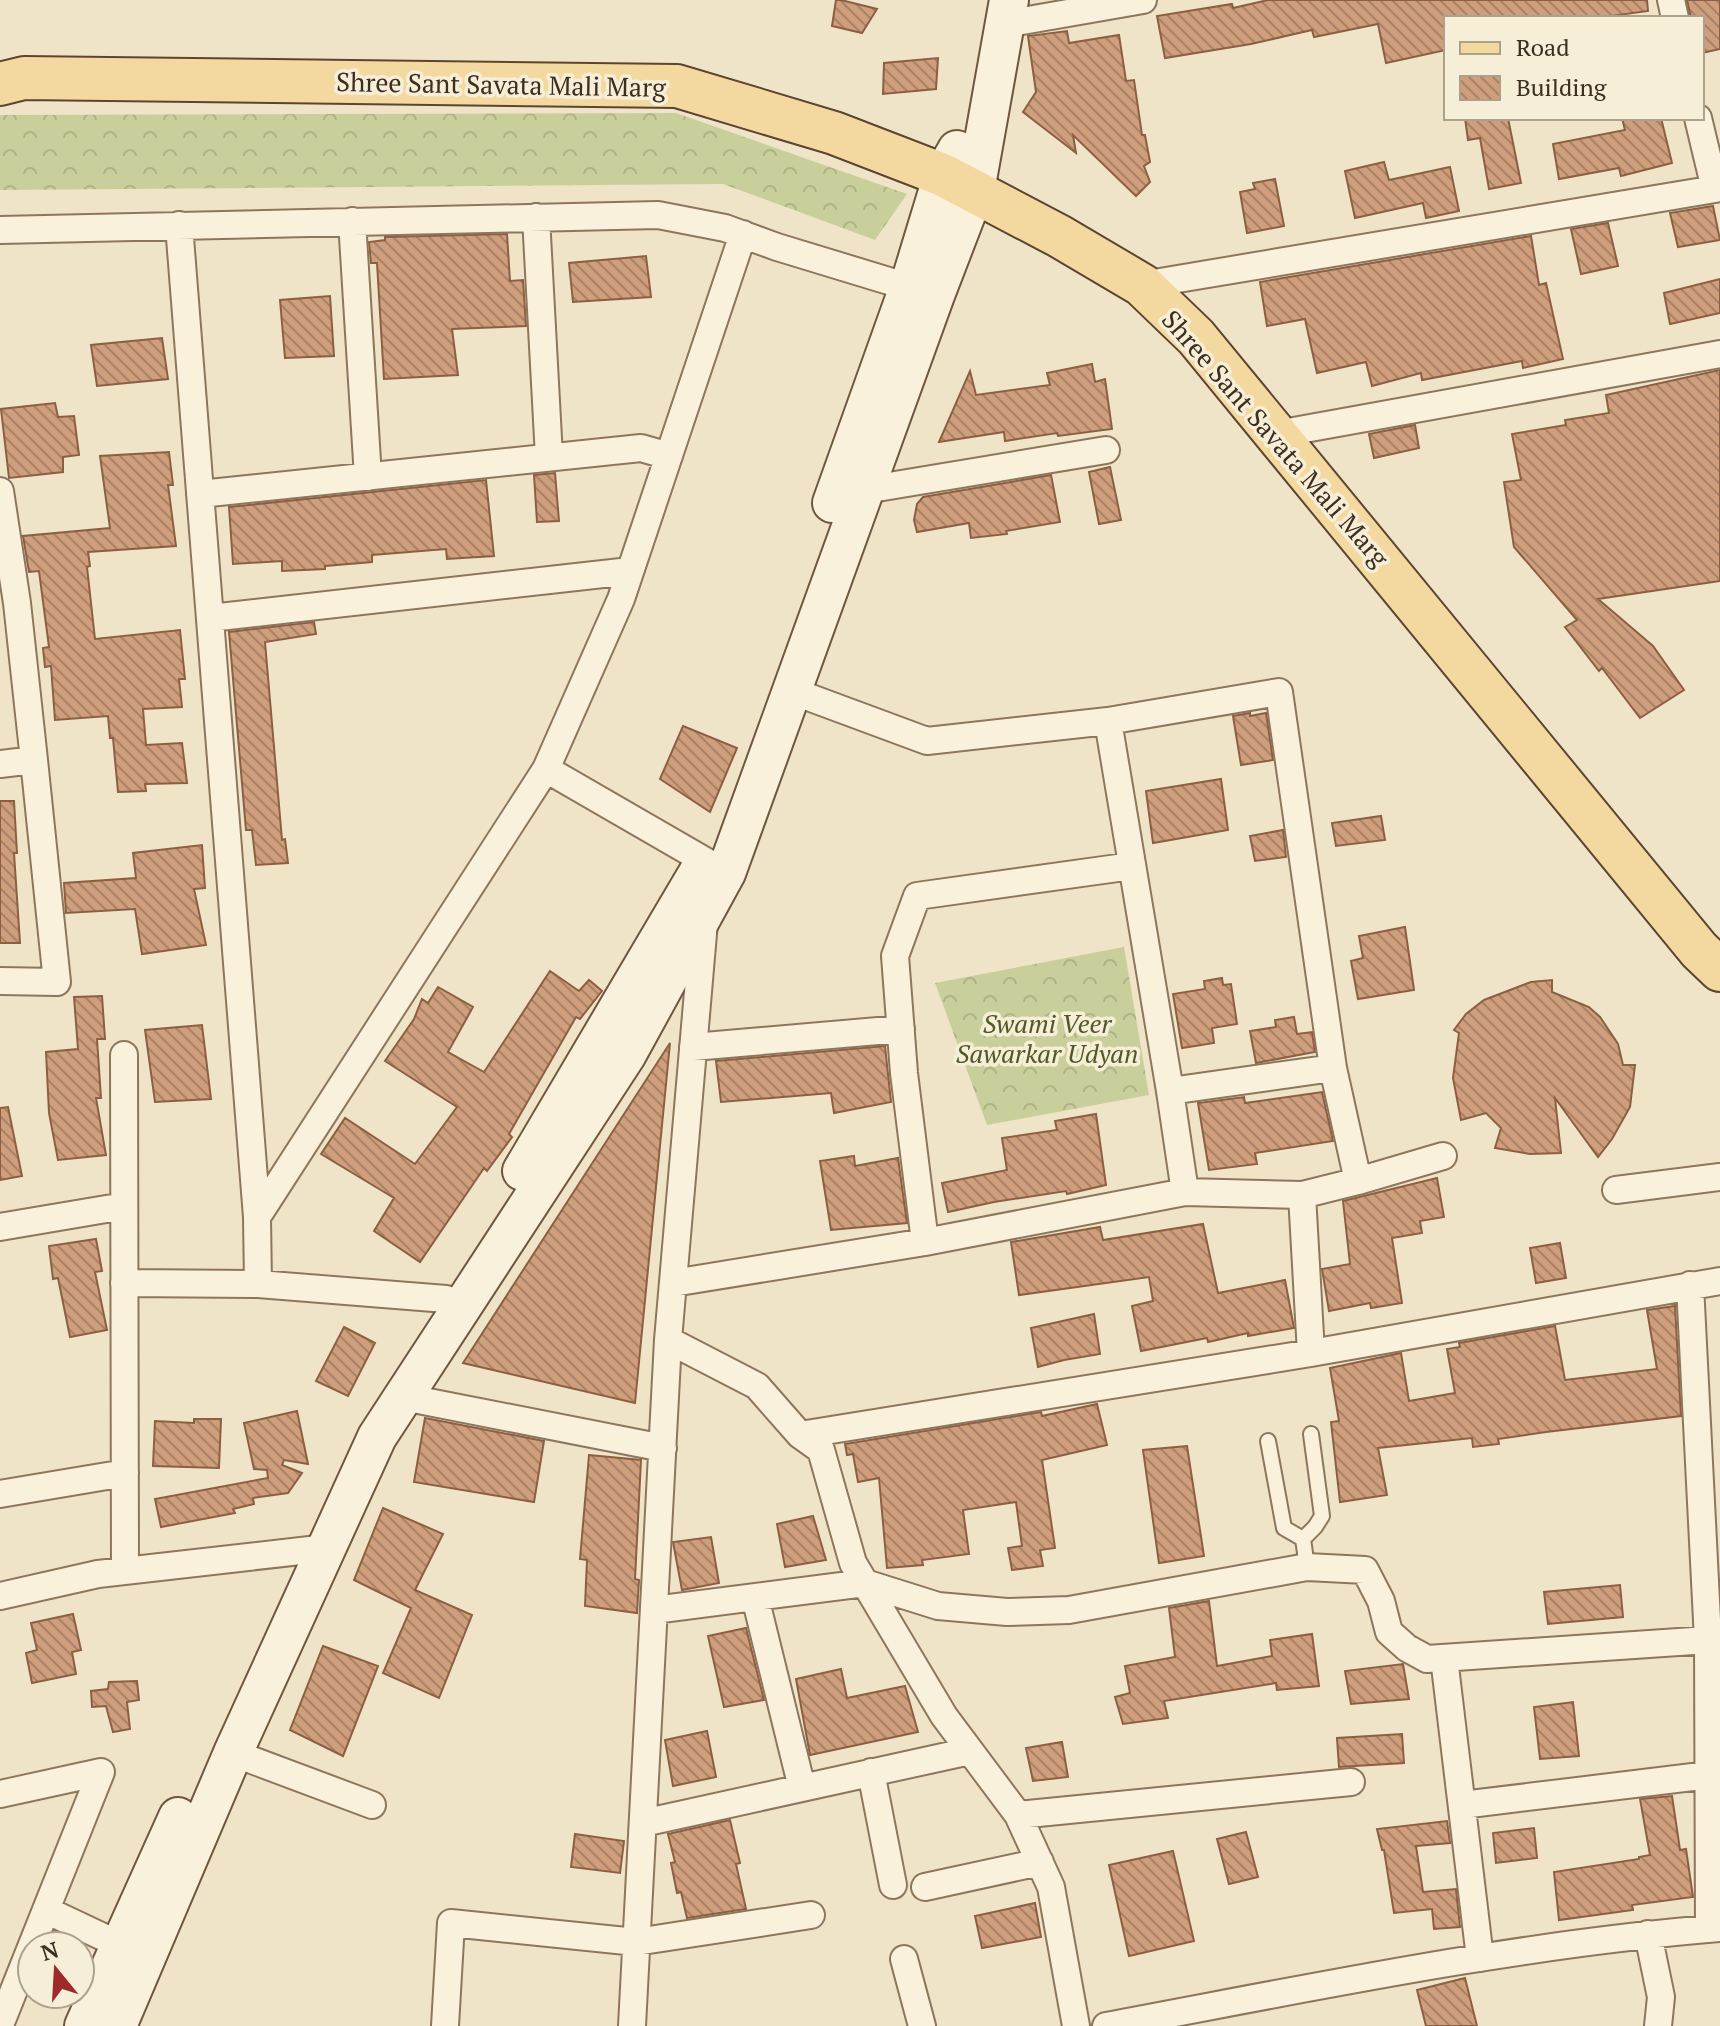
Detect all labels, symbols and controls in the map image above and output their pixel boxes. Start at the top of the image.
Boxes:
legend [1444,16,1704,120]
text: Road [1516,31,1570,63]
street label: Shree Sant Savata Mali Marg [336,64,666,104]
text: Building [1516,71,1607,103]
street label: Shree Sant Savata Mali Marg [1155,302,1397,574]
park label: Swami Veer Sawarkar Udyan [956,1006,1138,1070]
north arrow [16,1930,96,2010]
text: N [37,1934,62,1967]

